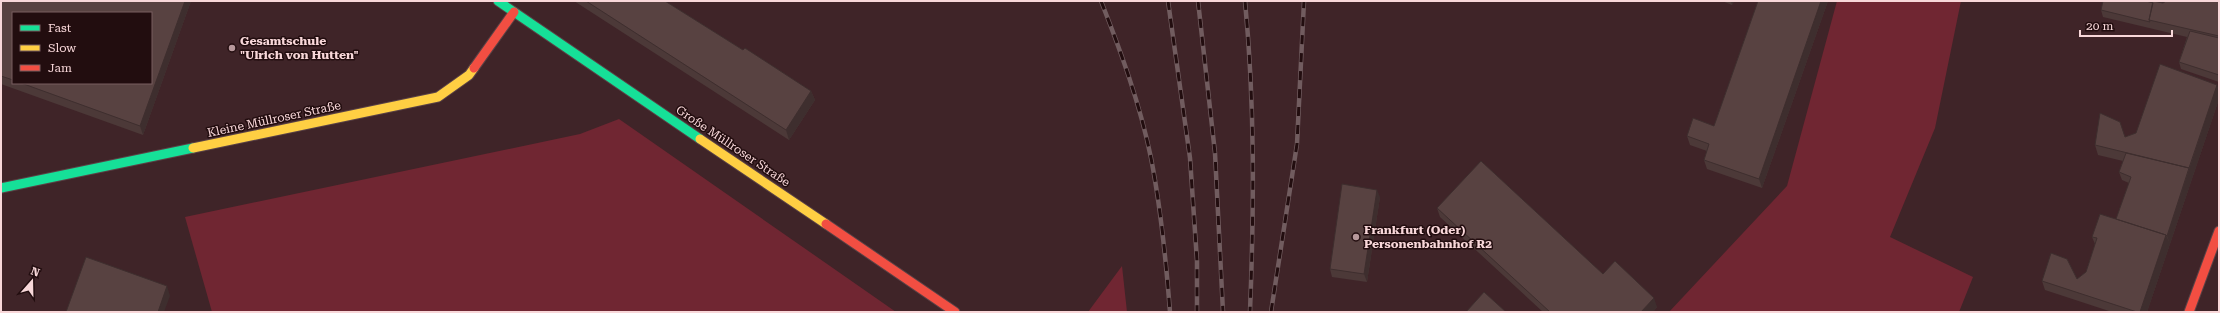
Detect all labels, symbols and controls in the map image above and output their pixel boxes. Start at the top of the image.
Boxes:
legend [12,12,152,84]
scale bar [2080,12,2172,38]
text: 20 m [2086,19,2113,33]
text: Fast [48,21,72,35]
place label: Gesamtschule "Ulrich von Hutten" [240,34,359,62]
text: Slow [48,41,76,55]
marker: Gesamtschule "Ulrich von Hutten" [227,43,237,53]
text: Jam [48,61,72,75]
street label: Kleine Müllroser Straße [206,98,342,140]
street label: Große Müllroser Straße [673,103,793,190]
place label: Frankfurt (Oder) Personenbahnhof R2 [1364,223,1492,251]
marker: Frankfurt (Oder) Personenbahnhof R2 [1351,232,1361,242]
north arrow [12,261,52,301]
text: N [29,265,42,280]

